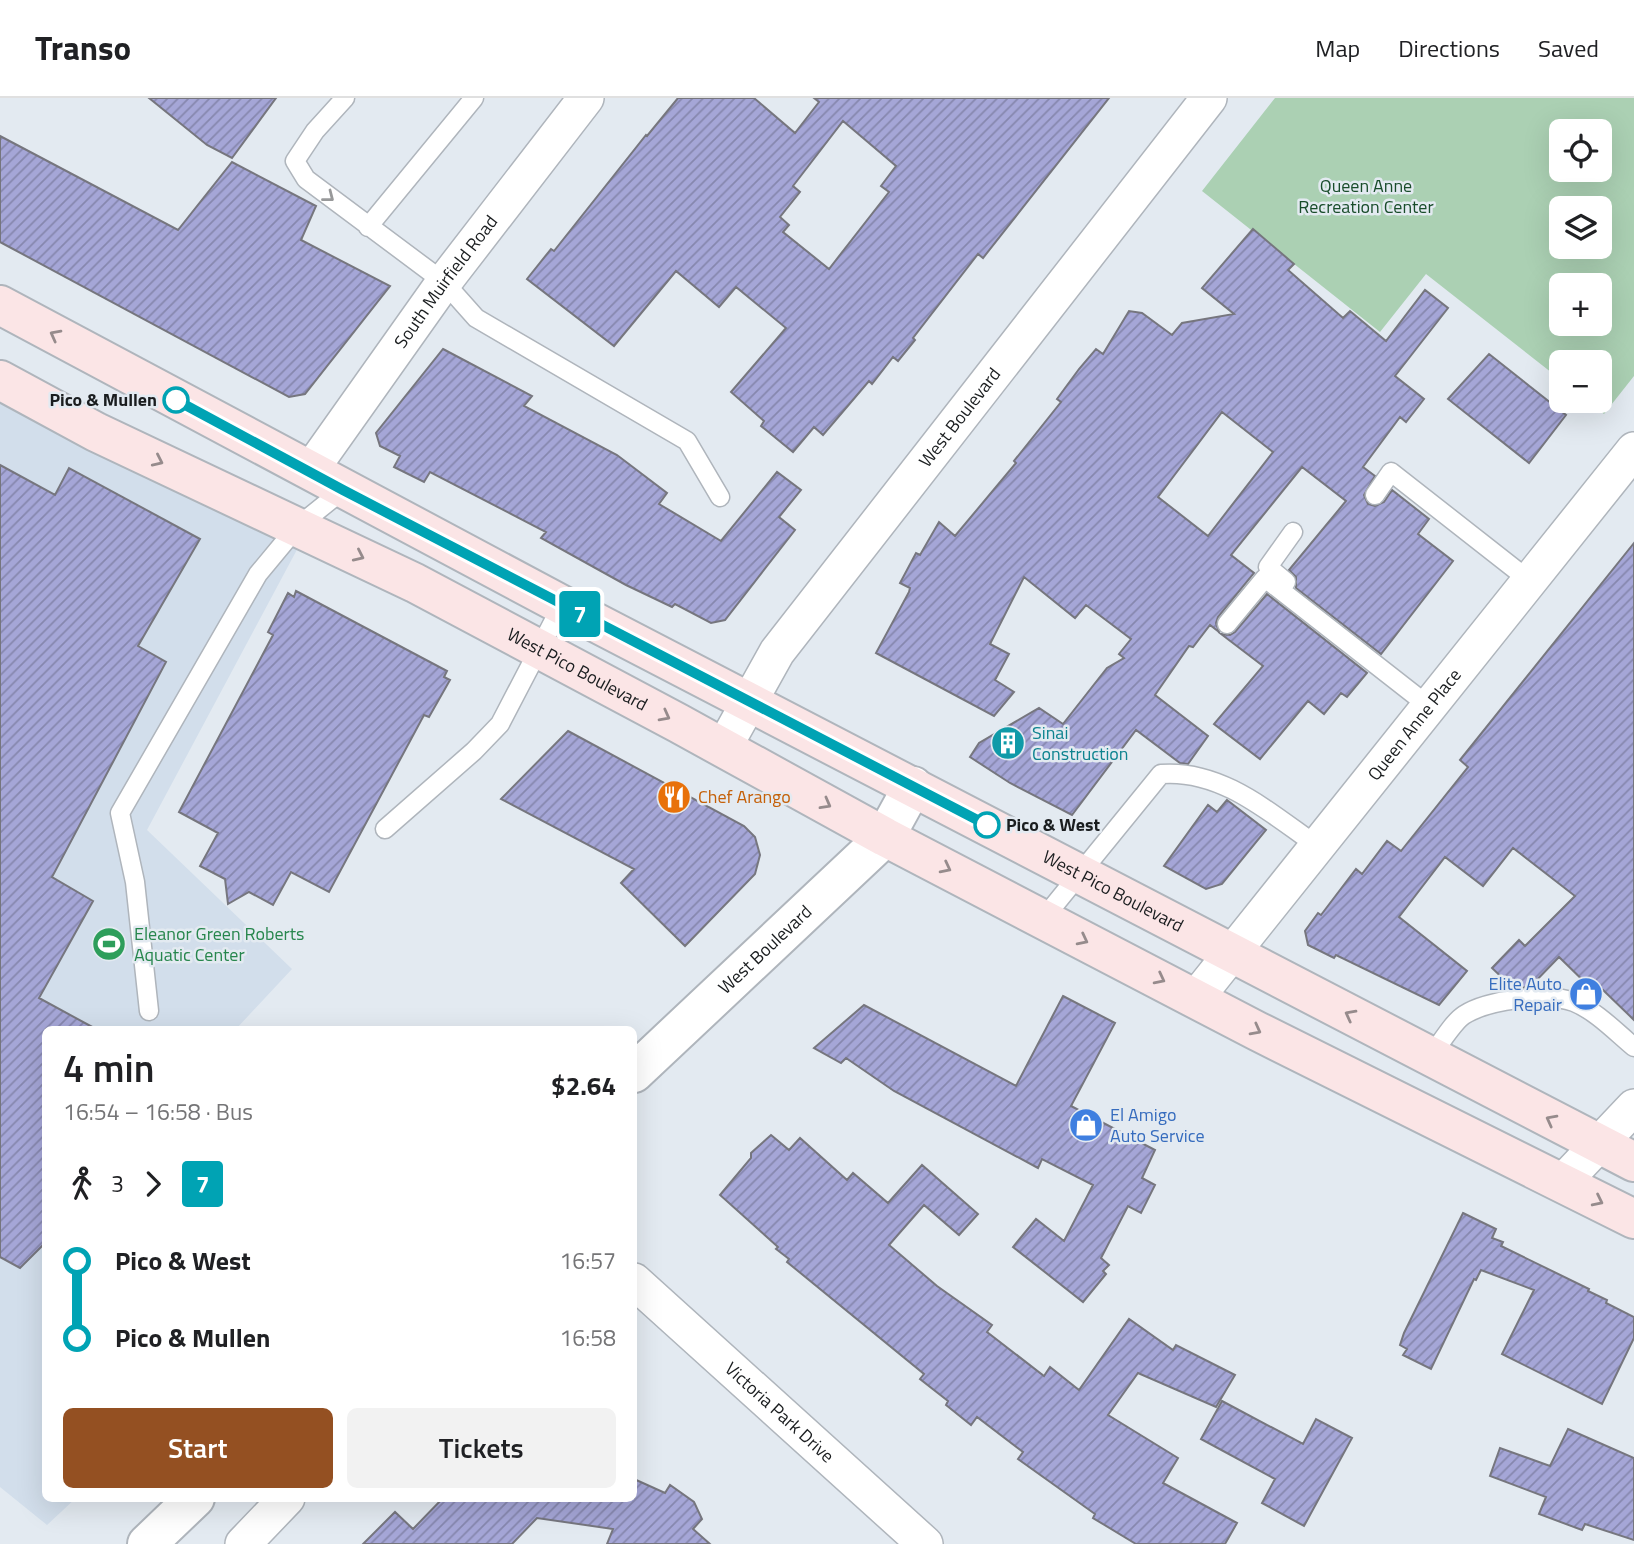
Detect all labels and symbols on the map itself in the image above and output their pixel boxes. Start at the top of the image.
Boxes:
park label: Queen Anne Recreation Center [1298,172,1434,220]
one-way arrow [321,188,334,201]
street label: South Muirfield Road [387,209,504,353]
one-way arrow [49,329,62,343]
street label: West Boulevard [912,362,1007,473]
place label: Pico & Mullen [49,386,157,413]
marker: Pico & Mullen [163,387,189,413]
one-way arrow [151,453,163,467]
one-way arrow [352,548,364,562]
line badge: 7 [557,591,603,637]
street label: West Pico Boulevard [503,620,653,717]
street label: Queen Anne Place [1361,662,1467,786]
one-way arrow [658,708,670,721]
place label: Sinai Construction [1032,719,1129,767]
building icon: Sinai Construction [989,724,1027,762]
restaurant icon: Chef Arango [655,778,693,816]
place label: Chef Arango [698,783,791,810]
one-way arrow [819,796,832,809]
place label: Pico & West [1006,811,1100,838]
marker: Pico & West [974,812,1000,838]
street label: West Pico Boulevard [1038,843,1188,939]
one-way arrow [939,860,951,874]
street label: West Boulevard [712,898,818,1000]
place label: Eleanor Green Roberts Aquatic Center [134,920,304,968]
sports icon: Eleanor Green Roberts Aquatic Center [90,925,128,963]
one-way arrow [1076,931,1089,945]
place label: Elite Auto Repair [1488,970,1562,1018]
one-way arrow [1153,971,1165,985]
shop icon: Elite Auto Repair [1567,975,1605,1013]
one-way arrow [1345,1010,1357,1023]
one-way arrow [1249,1022,1261,1036]
place label: El Amigo Auto Service [1110,1101,1205,1149]
shop icon: El Amigo Auto Service [1067,1106,1105,1144]
one-way arrow [1546,1115,1558,1129]
one-way arrow [1591,1193,1603,1207]
street label: Victoria Park Drive [719,1355,840,1469]

